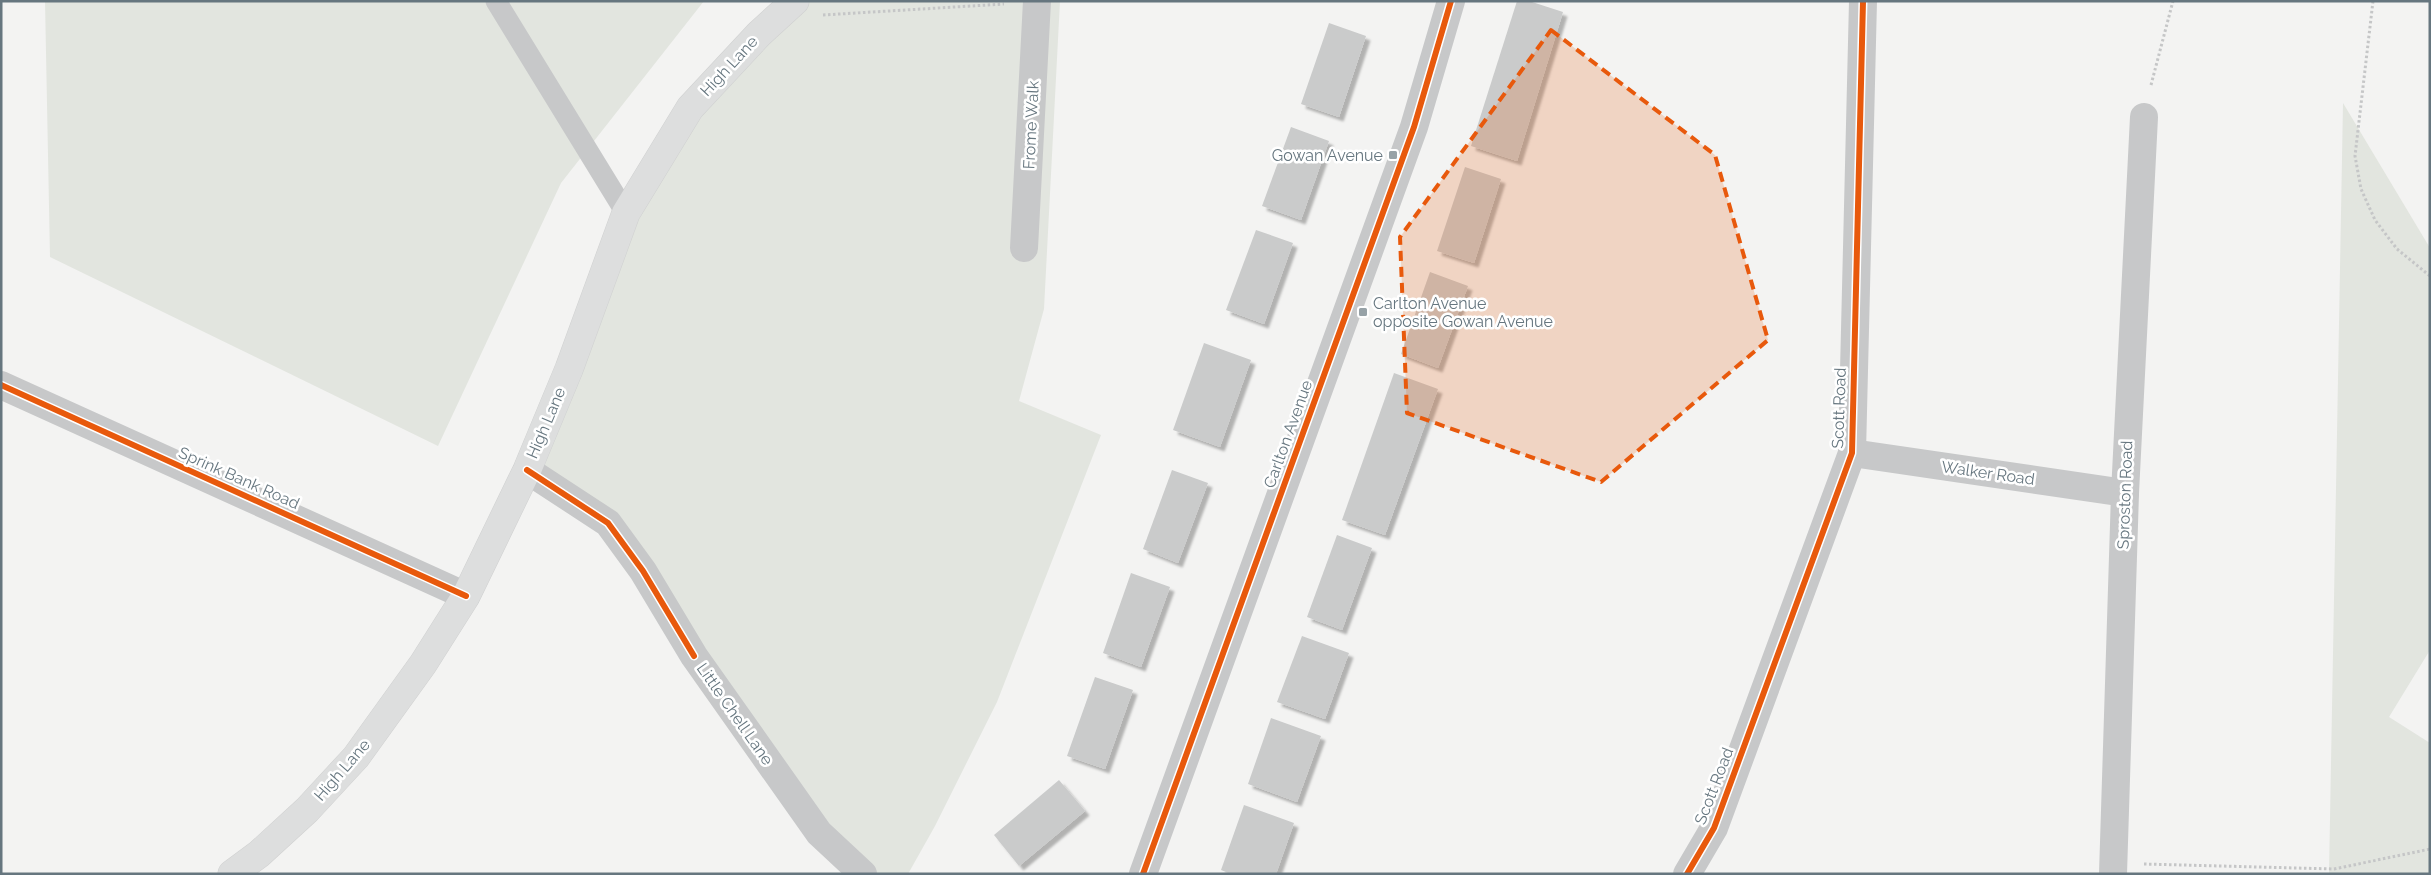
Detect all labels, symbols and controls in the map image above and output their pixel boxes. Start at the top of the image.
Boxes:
street label: High Lane [696,32,762,100]
street label: Frome Walk [1019,80,1043,170]
place label: Gowan Avenue [1272,146,1383,165]
marker: Gowan Avenue [1387,149,1399,161]
place label: Carlton Avenue opposite Gowan Avenue [1373,294,1553,331]
marker: Carlton Avenue opposite Gowan Avenue [1357,306,1369,318]
street label: Scott Road [1828,367,1850,449]
street label: Carlton Avenue [1260,377,1316,491]
street label: High Lane [523,385,569,461]
street label: Sproston Road [2114,440,2136,550]
street label: Sprink Bank Road [176,443,302,513]
street label: Walker Road [1940,457,2036,489]
street label: Little Chell Lane [693,659,777,769]
street label: High Lane [310,735,374,805]
street label: Scott Road [1691,745,1737,827]

